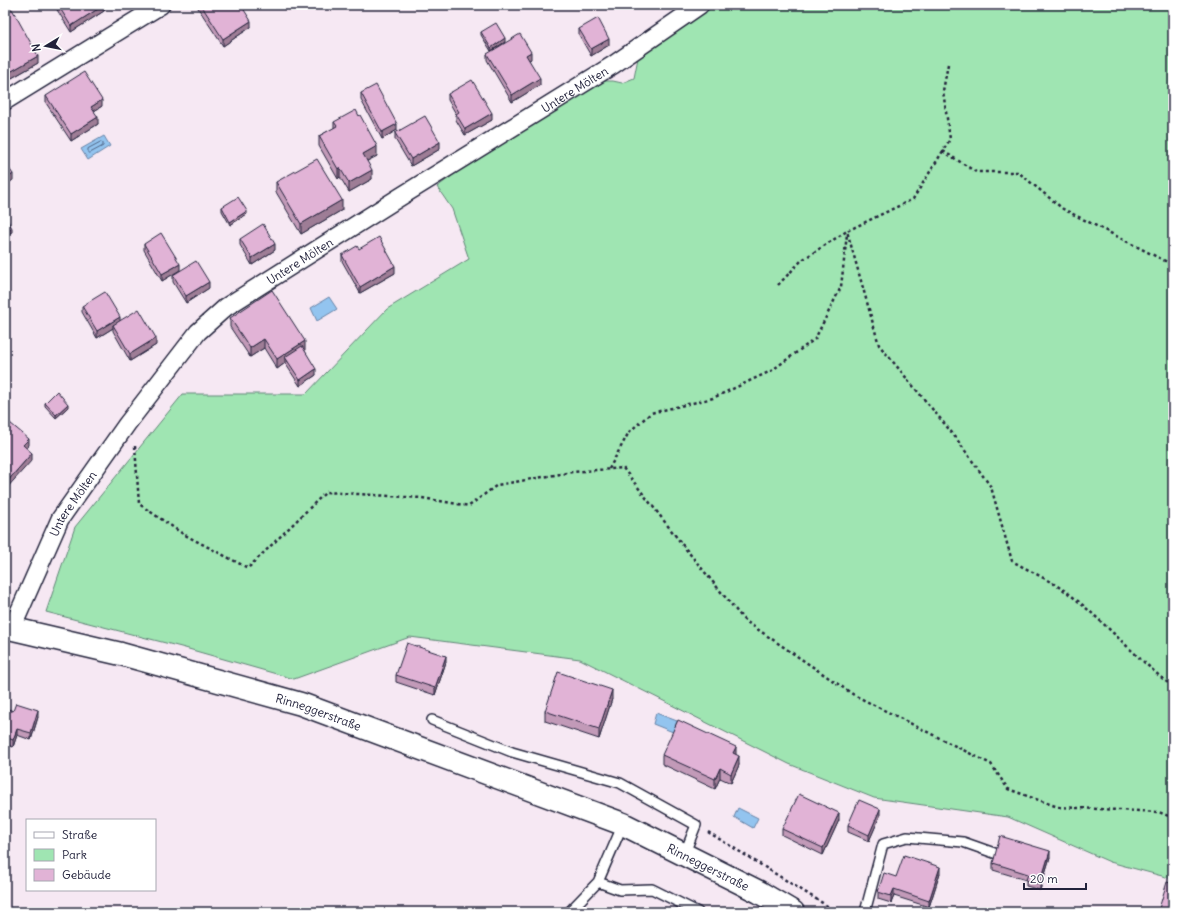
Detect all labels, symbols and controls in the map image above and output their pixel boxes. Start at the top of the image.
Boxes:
north arrow [26,26,66,66]
text: N [29,43,44,53]
street label: Untere Mölten [538,63,610,115]
street label: Untere Mölten [263,234,335,287]
street label: Untere Mölten [46,467,99,538]
street label: Rinneggerstraße [274,690,364,733]
legend [26,819,156,891]
text: Straße [62,827,97,842]
street label: Rinneggerstraße [665,840,752,893]
text: Park [62,847,87,862]
scale bar [1024,865,1086,891]
text: Gebäude [62,867,111,882]
text: 20 m [1030,871,1058,886]

